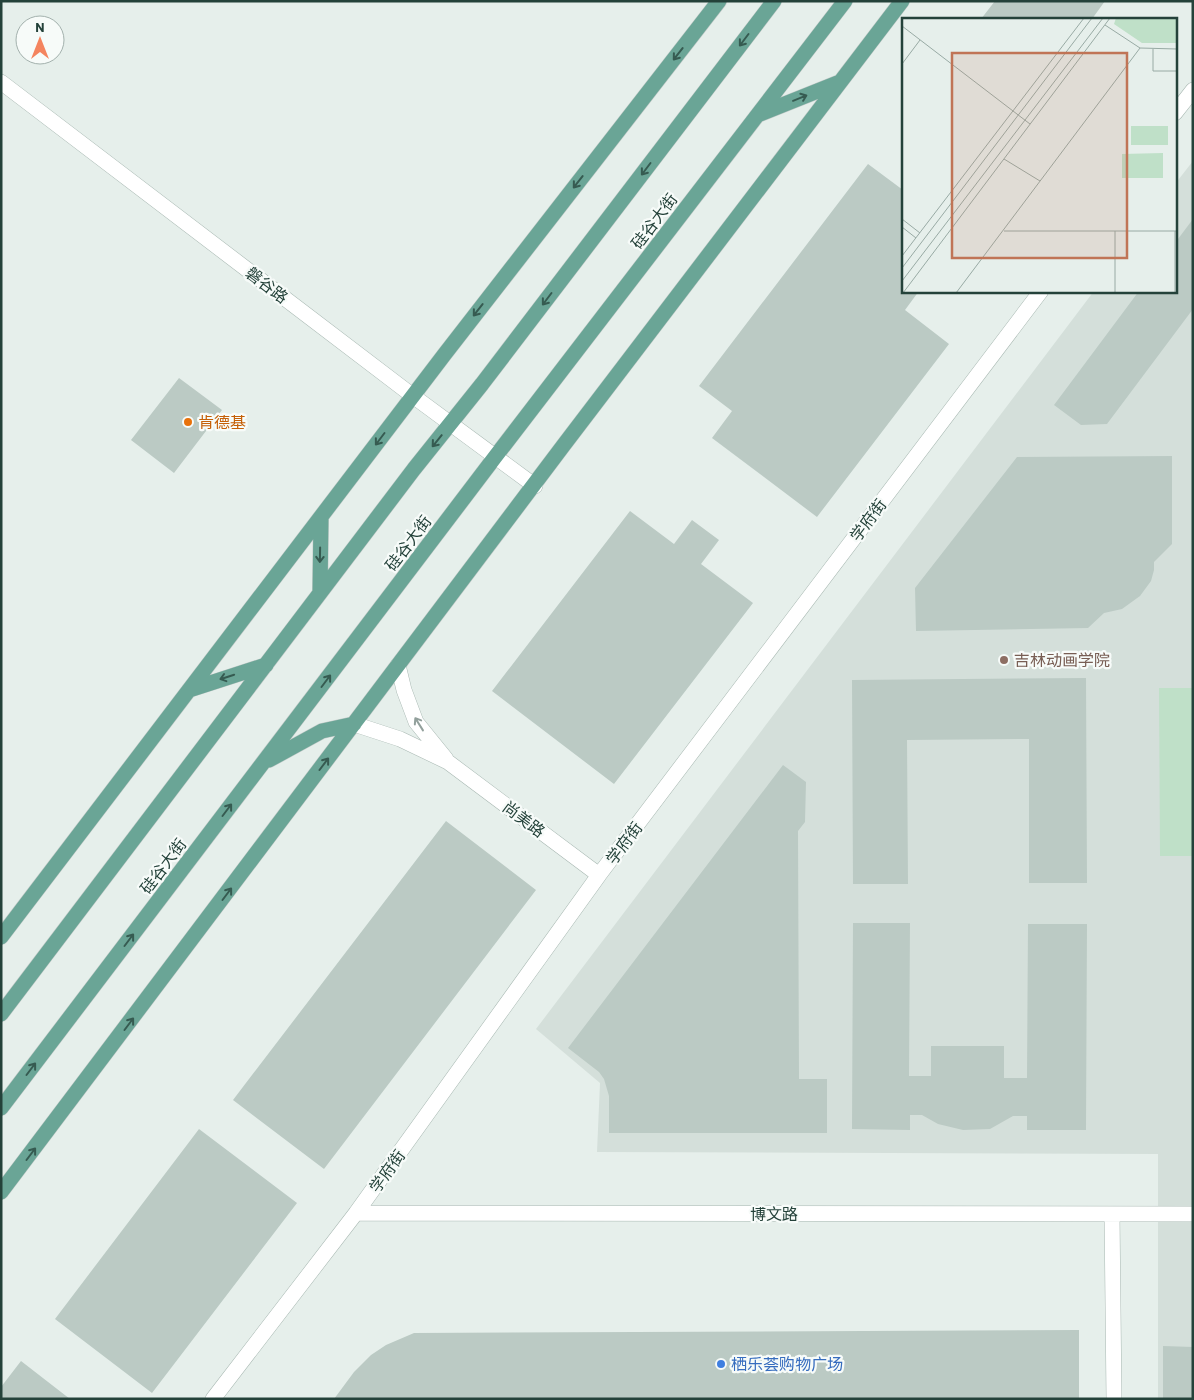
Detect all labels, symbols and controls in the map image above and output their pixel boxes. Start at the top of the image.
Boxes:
north arrow [15,15,65,65]
text: N [35,18,45,35]
inset map [902,18,1176,292]
one-way arrow [739,33,750,46]
one-way arrow [673,47,684,60]
one-way arrow [792,93,807,102]
one-way arrow [640,162,651,175]
one-way arrow [573,175,584,188]
street label: 硅谷大街 [627,189,680,252]
street label: 磐谷路 [242,263,292,307]
one-way arrow [542,292,553,305]
one-way arrow [473,303,484,316]
place label: 肯德基 [198,412,246,431]
marker: 肯德基 [182,416,194,428]
one-way arrow [374,432,385,445]
one-way arrow [431,434,442,447]
street label: 学府街 [846,495,890,545]
street label: 硅谷大街 [381,511,434,574]
one-way arrow [315,546,325,563]
place label: 吉林动画学院 [1014,650,1110,669]
marker: 吉林动画学院 [998,654,1010,666]
one-way arrow [220,673,236,682]
one-way arrow [320,675,331,688]
one-way arrow [413,717,423,731]
one-way arrow [319,757,329,771]
street label: 尚美路 [499,797,549,841]
one-way arrow [222,804,233,817]
street label: 学府街 [602,818,646,868]
street label: 硅谷大街 [136,834,189,897]
one-way arrow [221,888,232,901]
one-way arrow [124,933,134,947]
one-way arrow [124,1017,134,1031]
one-way arrow [25,1063,36,1076]
street label: 学府街 [365,1146,408,1196]
one-way arrow [25,1148,36,1161]
street label: 博文路 [750,1204,798,1223]
place label: 栖乐荟购物广场 [731,1354,843,1373]
marker: 栖乐荟购物广场 [715,1358,727,1370]

